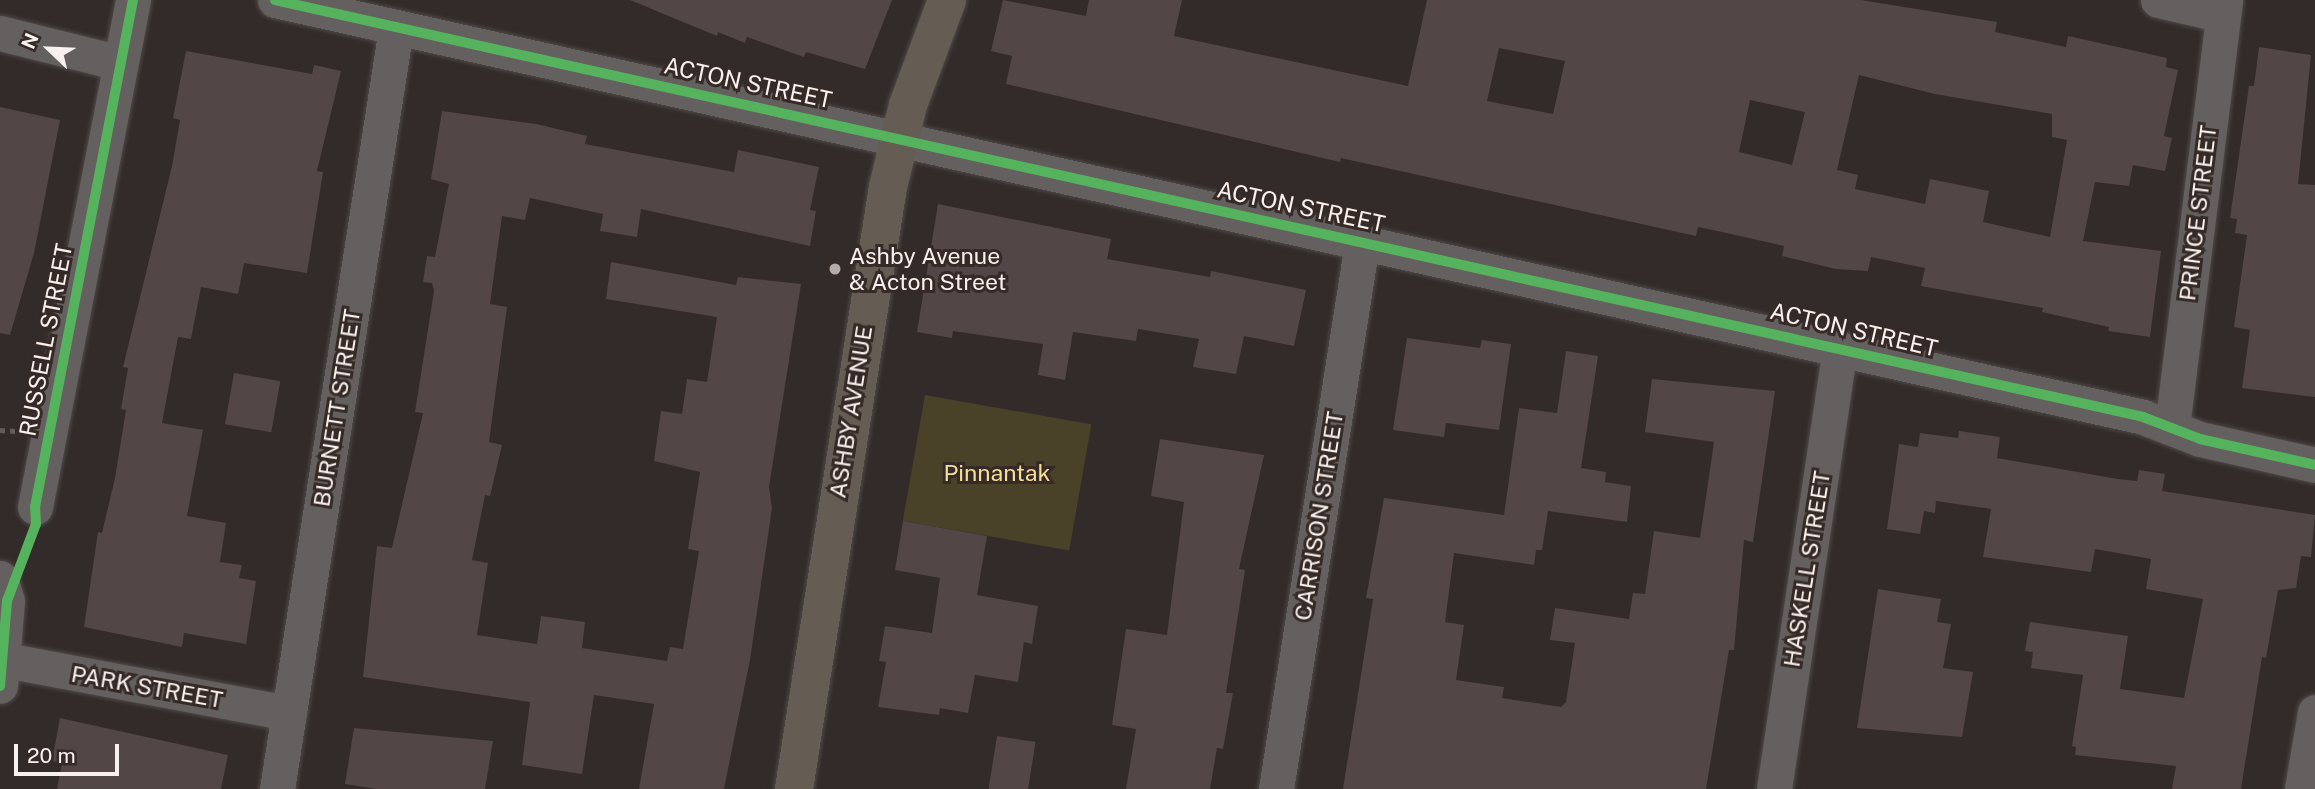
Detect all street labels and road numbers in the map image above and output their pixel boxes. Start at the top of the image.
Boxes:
street label: ACTON STREET [661,52,835,114]
street label: PRINCE STREET [2174,124,2222,302]
street label: ACTON STREET [1214,176,1388,238]
street label: RUSSELL STREET [14,241,78,439]
street label: ACTON STREET [1767,297,1941,363]
street label: BURNETT STREET [308,307,366,509]
street label: ASHBY AVENUE [824,324,878,500]
street label: CARRISON STREET [1289,409,1349,623]
street label: HASKELL STREET [1778,469,1836,669]
street label: PARK STREET [69,660,225,714]

